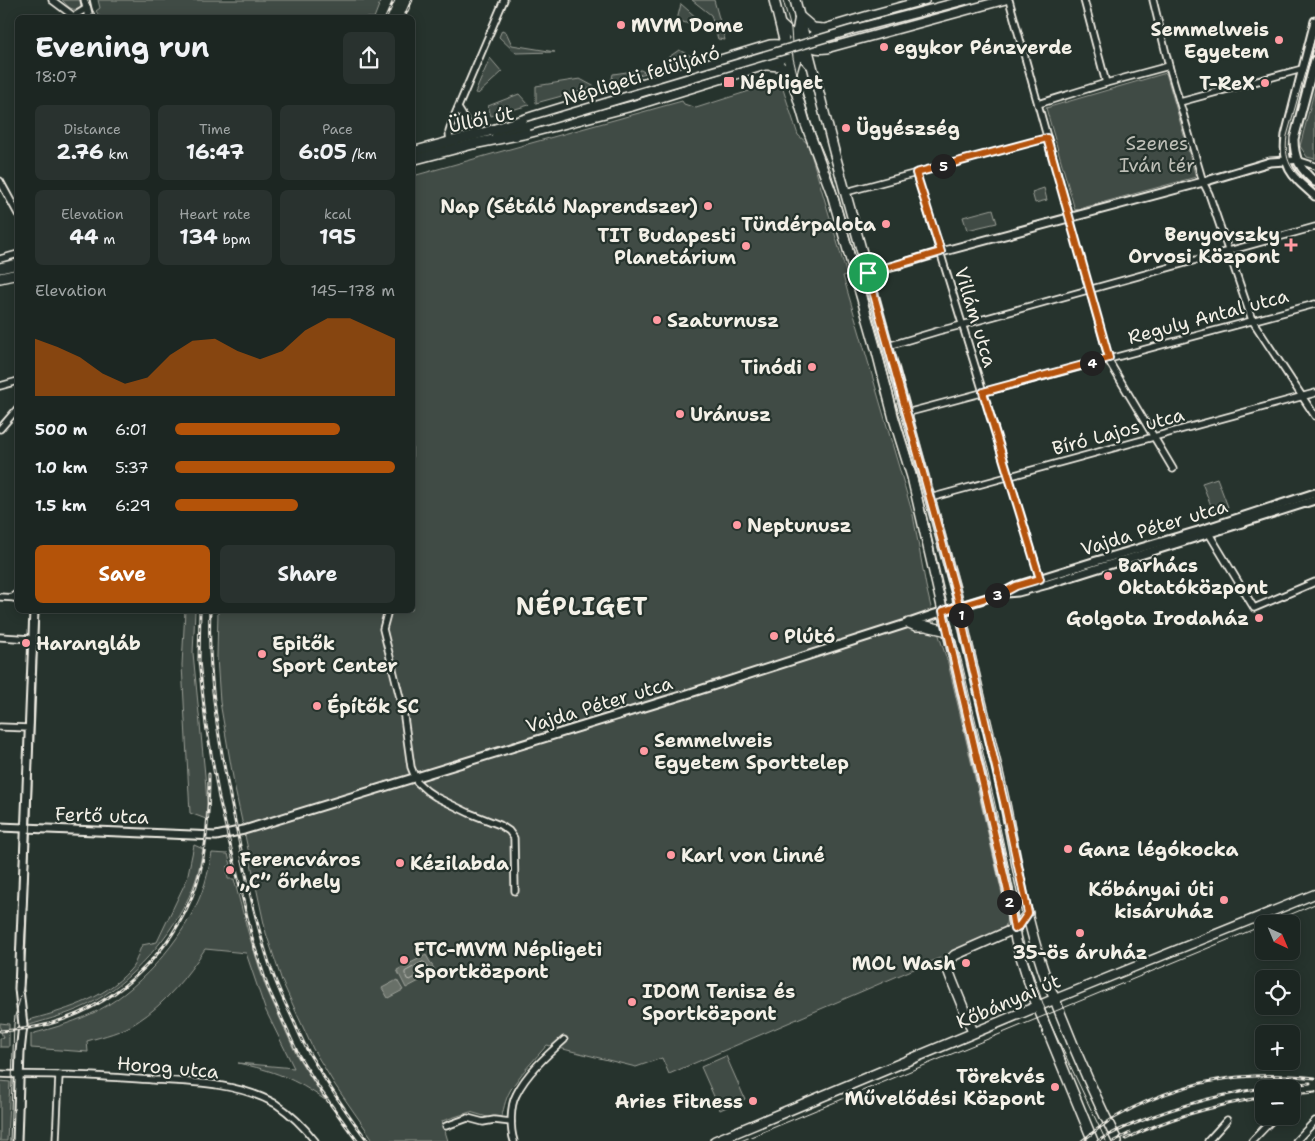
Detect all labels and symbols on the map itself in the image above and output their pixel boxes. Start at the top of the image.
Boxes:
place label: MVM Dome [631,13,744,38]
place label: Semmelweis Egyetem [1151,17,1269,64]
marker: MVM Dome [615,19,627,31]
marker: Semmelweis Egyetem [1273,34,1285,46]
place label: egykor Pénzverde [894,35,1072,60]
street label: Népligeti felüljáró [560,40,723,111]
marker: egykor Pénzverde [878,41,890,53]
place label: Népliget [740,70,823,95]
place label: T-ReX [1199,71,1255,96]
marker: Népliget [722,75,736,89]
marker: T-ReX [1259,77,1271,89]
street label: Üllői út [446,100,516,139]
place label: Ügyészség [856,116,960,141]
marker: Ügyészség [840,122,852,134]
park label: Szenes Iván tér [1119,131,1195,178]
pin: 5 [930,154,956,178]
place label: Nap (Sétáló Naprendszer) [440,194,698,219]
marker: Nap (Sétáló Naprendszer) [702,200,714,212]
place label: Tündérpalota [741,212,876,237]
marker: Tündérpalota [880,218,892,230]
place label: Benyovszky Orvosi Központ [1128,222,1280,269]
place label: TIT Budapesti Planetárium [597,223,736,270]
marker: Benyovszky Orvosi Központ [1284,238,1298,252]
marker: TIT Budapesti Planetárium [740,240,752,252]
pin [847,252,889,294]
street label: Villám utca [948,264,1003,371]
street label: Reguly Antal utca [1125,283,1291,350]
place label: Szaturnusz [667,308,779,333]
marker: Szaturnusz [651,314,663,326]
pin: 4 [1080,350,1104,376]
place label: Tinódi [741,355,802,380]
marker: Tinódi [806,361,818,373]
place label: Uránusz [690,402,771,427]
street label: Bíró Lajos utca [1049,402,1187,461]
marker: Uránusz [674,408,686,420]
street label: Vajda Péter utca [1078,493,1231,562]
place label: Neptunusz [747,513,852,538]
marker: Neptunusz [731,519,743,531]
place label: Barhács Oktatóközpont [1118,553,1268,600]
marker: Barhács Oktatóközpont [1102,570,1114,582]
pin: 3 [984,582,1010,608]
district label: NÉPLIGET [516,589,648,623]
pin: 1 [948,602,974,628]
place label: Golgota Irodaház [1066,606,1249,631]
marker: Golgota Irodaház [1253,612,1265,624]
place label: Plútó [784,624,835,649]
marker: Plútó [768,630,780,642]
place label: Harangláb [36,631,141,656]
place label: Epitők Sport Center [272,631,398,678]
marker: Harangláb [20,637,32,649]
marker: Epitők Sport Center [256,648,268,660]
street label: Vajda Péter utca [523,670,676,739]
place label: Építők SC [327,693,419,719]
marker: Építők SC [311,700,323,712]
place label: Semmelweis Egyetem Sporttelep [654,728,849,775]
marker: Semmelweis Egyetem Sporttelep [638,745,650,757]
street label: Fertő utca [55,801,150,830]
place label: Ganz légókocka [1078,837,1239,862]
place label: Karl von Linné [681,843,825,868]
marker: Ganz légókocka [1062,843,1074,855]
place label: Ferencváros „C” őrhely [240,847,361,894]
marker: Karl von Linné [665,849,677,861]
place label: Kézilabda [410,851,509,876]
marker: Kézilabda [394,857,406,869]
marker: Ferencváros „C” őrhely [224,864,236,876]
place label: Kőbányai úti kisáruház [1088,877,1214,924]
pin: 2 [996,890,1022,914]
marker: Kőbányai úti kisáruház [1218,894,1230,906]
north arrow [1255,915,1300,960]
marker: 35-ös áruház [1074,927,1086,939]
place label: FTC-MVM Népligeti Sportközpont [414,937,602,984]
place label: 35-ös áruház [1013,940,1147,965]
place label: MOL Wash [852,951,956,976]
marker: FTC-MVM Népligeti Sportközpont [398,954,410,966]
marker: MOL Wash [960,957,972,969]
street label: Kőbányai út [952,968,1064,1035]
place label: IDOM Tenisz és Sportközpont [642,979,795,1026]
marker: IDOM Tenisz és Sportközpont [626,996,638,1008]
street label: Horog utca [116,1051,220,1084]
place label: Törekvés Művelődési Központ [845,1064,1045,1111]
marker: Törekvés Művelődési Központ [1049,1081,1061,1093]
place label: Aries Fitness [615,1089,743,1114]
marker: Aries Fitness [747,1095,759,1107]

